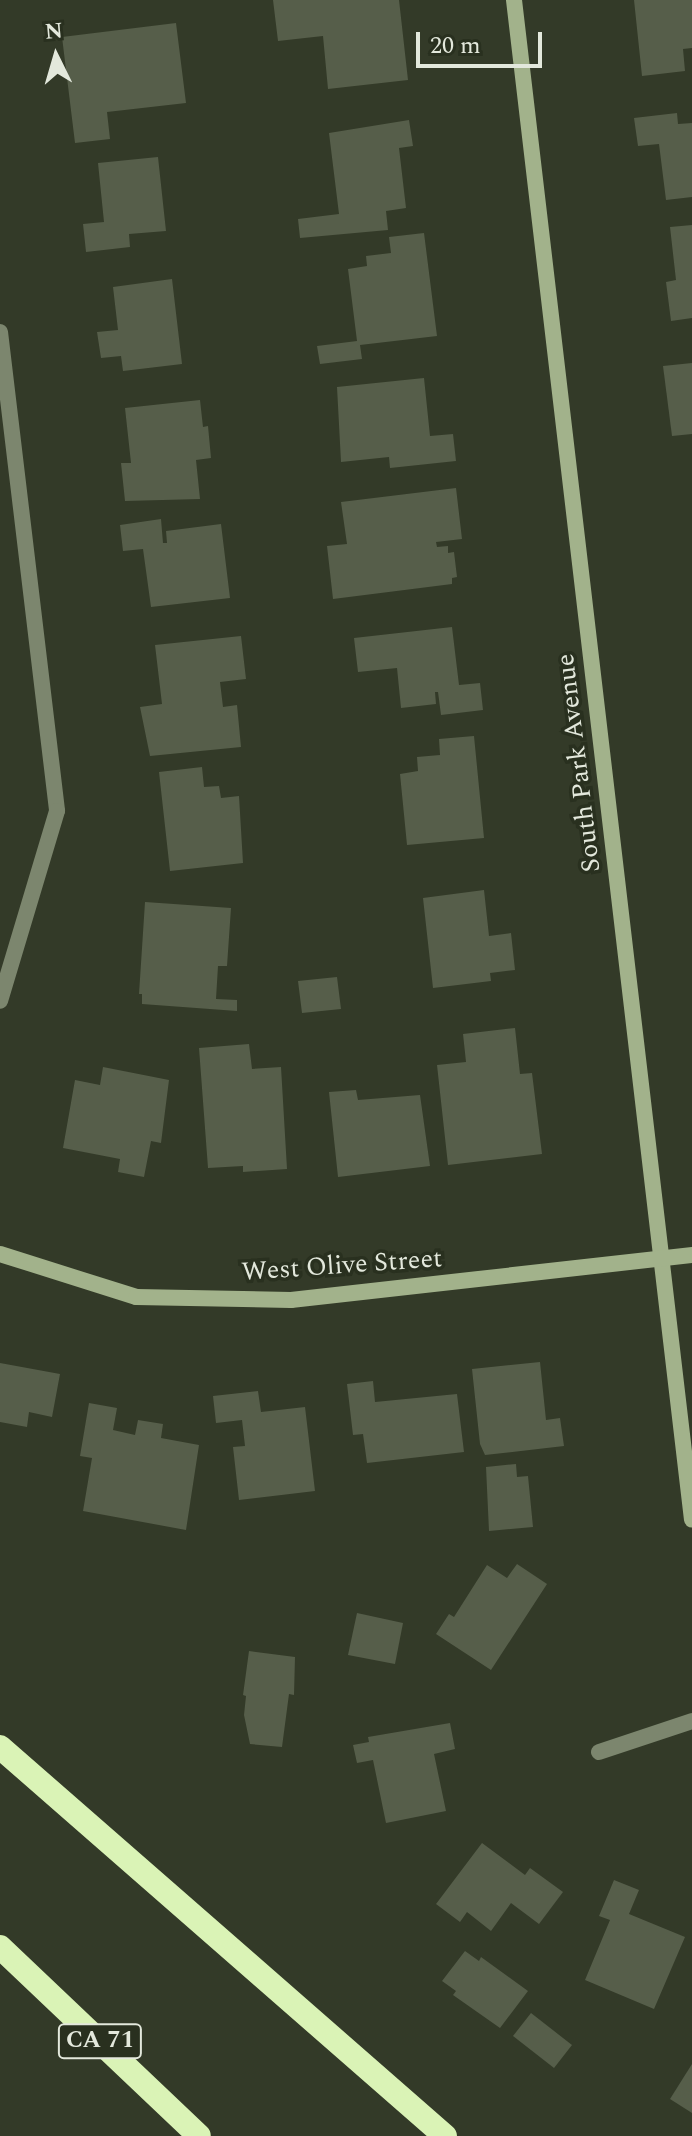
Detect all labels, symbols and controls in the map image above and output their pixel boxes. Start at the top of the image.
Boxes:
text: N [43,14,64,49]
north arrow [16,16,96,96]
scale bar [420,16,546,66]
text: 20 m [430,28,481,64]
street label: South Park Avenue [550,652,608,874]
street label: West Olive Street [241,1243,443,1289]
road number: CA 71 [56,2021,144,2061]

